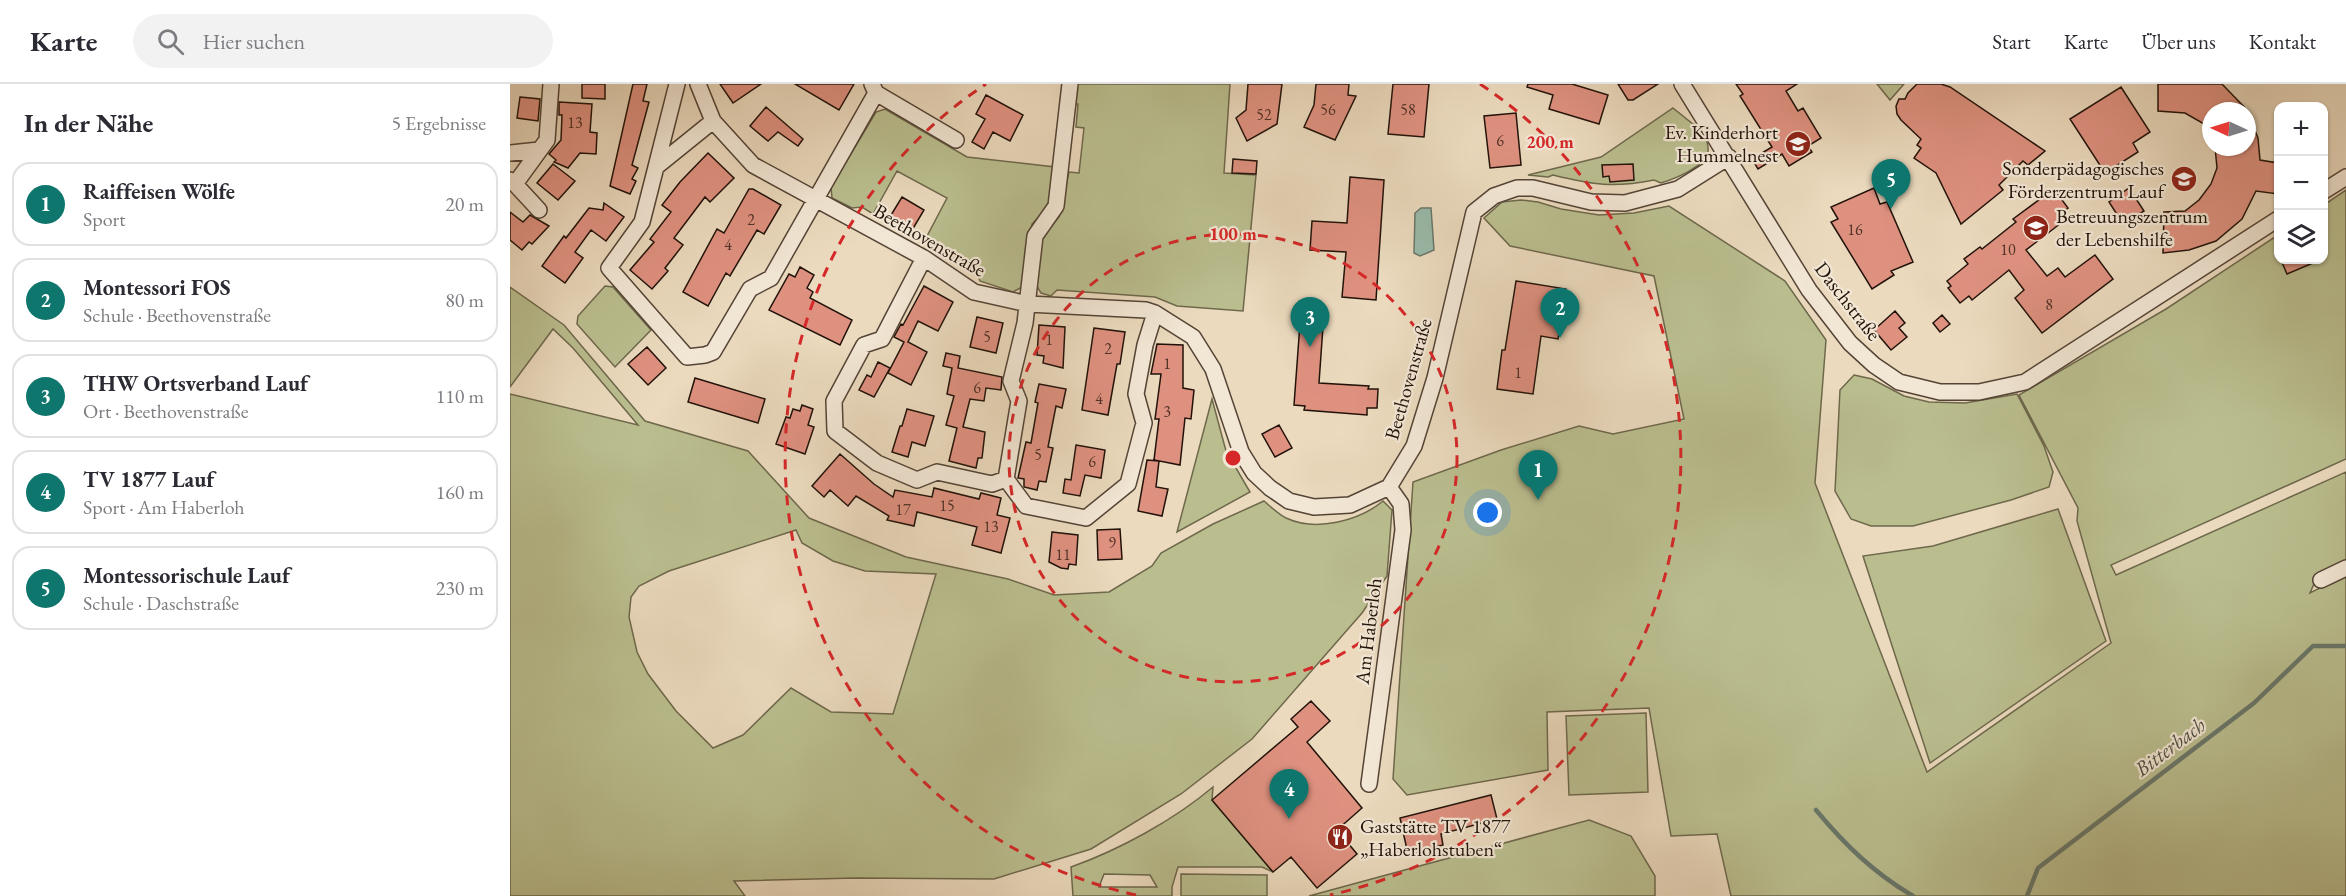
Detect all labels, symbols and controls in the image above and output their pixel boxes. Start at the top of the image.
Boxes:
search box [133,14,553,68]
text: Karte [30,23,97,59]
icon: search [154,25,187,58]
text: Hier suchen [202,27,305,56]
text: Start [1992,28,2031,55]
text: Karte [2064,28,2108,55]
text: Über uns [2141,28,2216,55]
text: Kontakt [2249,28,2316,55]
house number: 56 [1320,99,1336,120]
house number: 58 [1400,99,1416,120]
north arrow [2202,102,2256,156]
map controls [2274,102,2328,264]
button: + [2274,102,2328,156]
house number: 52 [1256,104,1272,125]
text: In der Nähe [24,106,153,140]
text: 5 Ergebnisse [391,110,486,136]
house number: 13 [567,112,583,133]
place label: Ev. Kinderhort Hummelnest [1665,119,1779,168]
school or university icon: Ev. Kinderhort Hummelnest [1783,129,1813,159]
house number: 6 [1496,130,1504,151]
text: 200 m [1526,130,1574,153]
place label: Sonderpädagogisches Förderzentrum Lauf [2002,155,2167,204]
button: − [2274,156,2328,210]
pin: 5 [1872,160,1910,209]
school or university icon: Sonderpädagogisches Förderzentrum Lauf [2169,164,2199,194]
text: Raiffeisen Wölfe [83,177,235,206]
text: 1 [40,191,51,217]
text: 20 m [445,191,484,217]
street label: Beethovenstraße [869,197,991,283]
place label: Betreuungszentrum der Lebenshilfe [2056,203,2208,252]
text: Sport [83,206,126,232]
house number: 2 [747,209,755,230]
button: layers [2274,210,2328,264]
school or university icon: Betreuungszentrum der Lebenshilfe [2021,213,2051,243]
house number: 16 [1847,219,1863,240]
text: 100 m [1209,222,1257,245]
house number: 4 [724,234,732,255]
house number: 10 [2000,239,2016,260]
street label: Daschstraße [1809,256,1887,346]
text: Montessori FOS [83,273,231,302]
text: 2 [40,287,51,313]
text: 80 m [445,287,484,313]
pin: 2 [1540,288,1580,338]
house number: 8 [2045,294,2053,315]
pin: 3 [1290,298,1330,347]
text: Schule · Beethovenstraße [83,302,271,328]
street label: Beethovenstraße [1378,315,1438,443]
house number: 5 [983,326,991,347]
house number: 1 [1045,329,1053,350]
house number: 2 [1104,338,1112,359]
house number: 1 [1163,353,1171,374]
house number: 1 [1514,362,1522,383]
text: THW Ortsverband Lauf [83,369,308,398]
house number: 6 [973,377,981,398]
text: 3 [40,383,51,409]
text: 110 m [436,383,484,409]
house number: 4 [1095,388,1103,409]
text: Ort · Beethovenstraße [83,398,248,424]
house number: 3 [1163,401,1171,422]
house number: 5 [1034,444,1042,465]
centre of rings [1223,448,1243,468]
pin: 1 [1518,450,1558,500]
house number: 6 [1088,451,1096,472]
text: TV 1877 Lauf [83,465,214,494]
text: 4 [40,479,51,505]
text: 160 m [436,479,484,505]
text: Sport · Am Haberloh [83,494,245,520]
house number: 15 [939,495,955,516]
your location [1473,498,1502,527]
house number: 17 [895,499,911,520]
house number: 13 [983,516,999,537]
house number: 9 [1108,532,1116,553]
house number: 11 [1055,544,1071,565]
text: Montessorischule Lauf [83,561,290,590]
text: 5 [40,575,51,601]
text: 230 m [436,575,484,601]
street label: Am Haberloh [1348,576,1387,687]
text: Schule · Daschstraße [83,590,239,616]
water label: Bitterbach [2128,711,2210,783]
pin: 4 [1270,770,1308,819]
place label: Gaststätte TV 1877 „Haberlohstuben“ [1360,813,1511,862]
restaurant icon: Gaststätte TV 1877 „Haberlohstuben“ [1325,822,1355,852]

